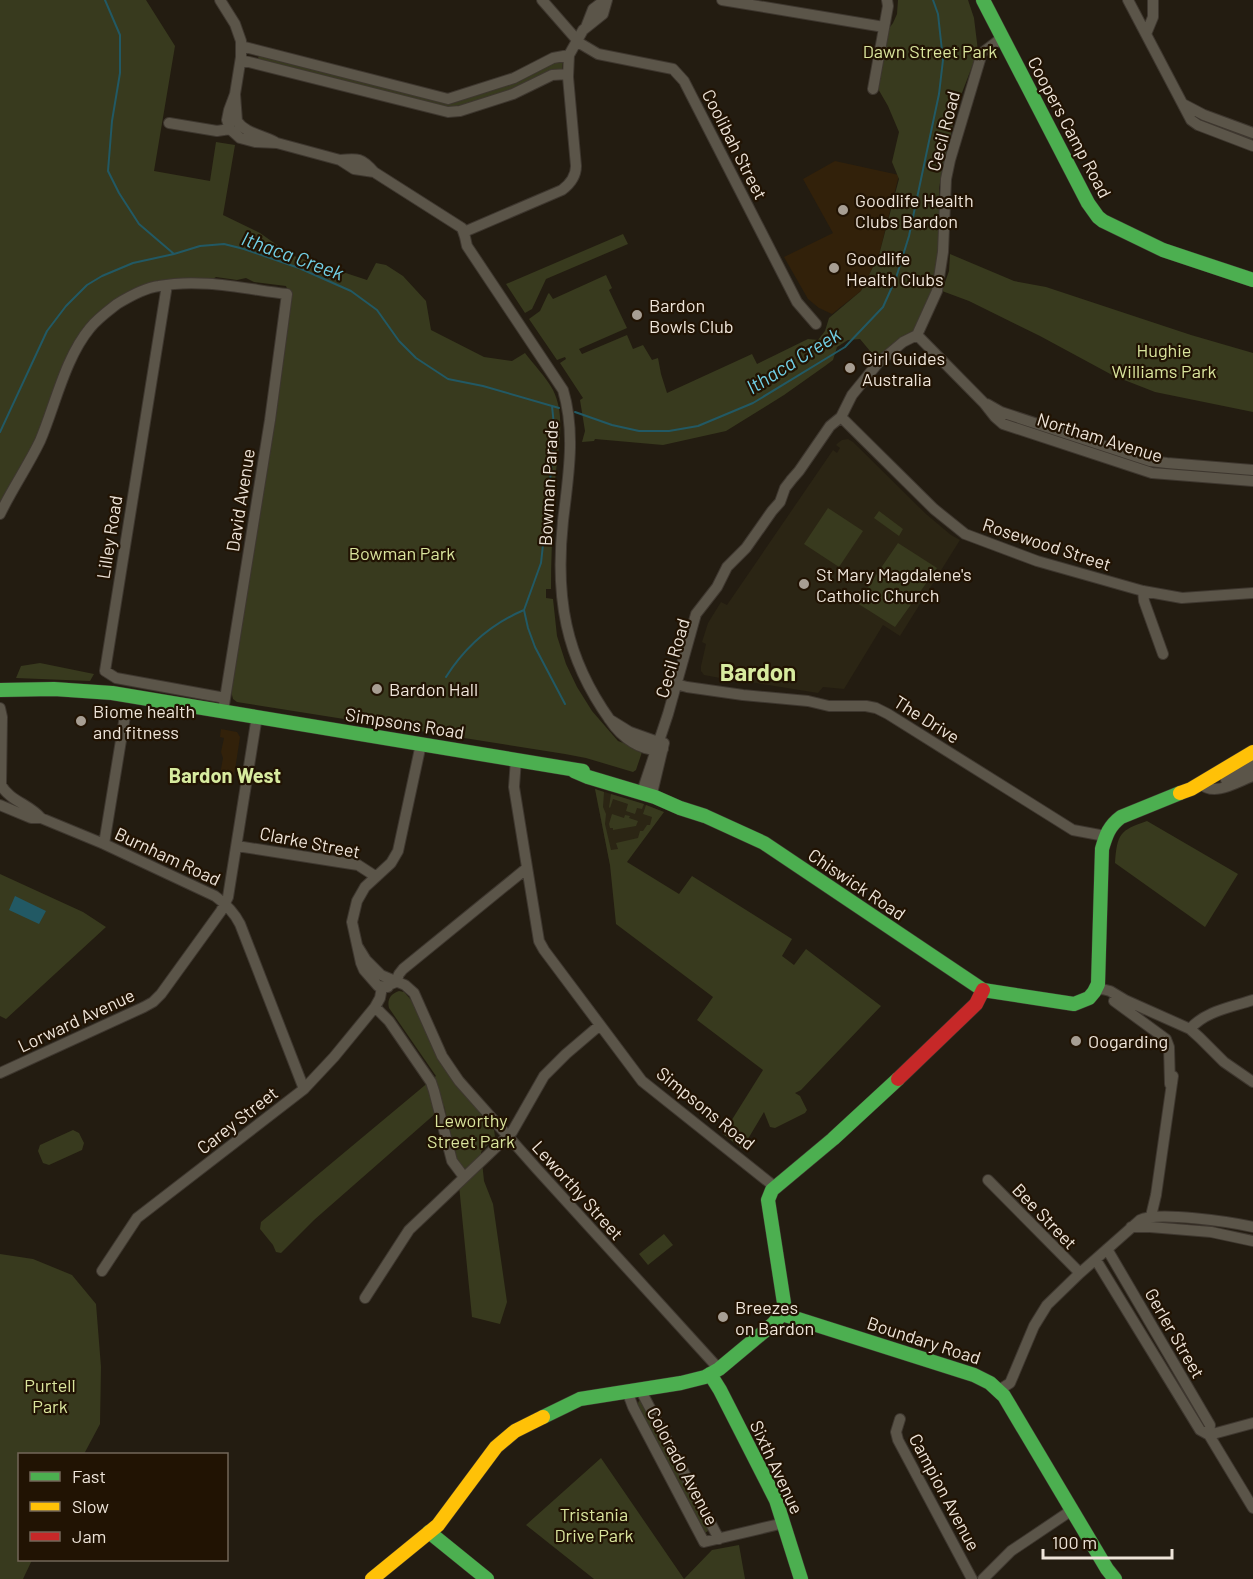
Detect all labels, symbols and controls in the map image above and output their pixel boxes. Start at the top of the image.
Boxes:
park label: Dawn Street Park [863,40,997,62]
street label: Coopers Camp Road [1023,53,1117,201]
street label: Coolibah Street [698,85,772,203]
street label: Cecil Road [922,89,964,173]
place label: Goodlife Health Clubs Bardon [855,189,974,232]
marker: Goodlife Health Clubs Bardon [836,203,850,217]
water label: Ithaca Creek [239,225,348,285]
place label: Goodlife Health Clubs [846,247,944,290]
marker: Goodlife Health Clubs [827,261,841,275]
place label: Bardon Bowls Club [649,294,734,337]
marker: Bardon Bowls Club [630,308,644,322]
water label: Ithaca Creek [741,321,845,398]
park label: Hughie Williams Park [1112,339,1216,382]
place label: Girl Guides Australia [862,347,945,390]
marker: Girl Guides Australia [843,361,857,375]
street label: Northam Avenue [1035,407,1165,467]
street label: Bowman Parade [534,419,562,547]
street label: David Avenue [221,447,259,553]
street label: Lilley Road [92,494,126,580]
street label: Rosewood Street [980,513,1114,575]
park label: Bowman Park [349,542,455,564]
place label: St Mary Magdalene's Catholic Church [816,563,972,606]
marker: St Mary Magdalene's Catholic Church [797,577,811,591]
street label: Cecil Road [650,616,694,700]
district label: Bardon [720,657,796,686]
place label: Bardon Hall [389,678,478,700]
marker: Bardon Hall [370,682,384,696]
street label: The Drive [890,690,964,748]
place label: Biome health and fitness [93,700,195,743]
street label: Simpsons Road [344,703,466,743]
marker: Biome health and fitness [74,714,88,728]
district label: Bardon West [169,763,281,787]
street label: Clarke Street [258,821,362,863]
street label: Burnham Road [112,822,224,890]
street label: Chiswick Road [804,843,910,925]
street label: Lorward Avenue [14,983,138,1057]
place label: Oogarding [1088,1030,1168,1052]
marker: Oogarding [1069,1034,1083,1048]
street label: Simpsons Road [652,1062,760,1154]
street label: Carey Street [192,1082,282,1158]
park label: Leworthy Street Park [427,1109,515,1152]
street label: Leworthy Street [528,1136,628,1244]
street label: Bee Street [1008,1178,1082,1254]
street label: Gerler Street [1140,1284,1210,1382]
place label: Breezes on Bardon [735,1296,814,1339]
marker: Breezes on Bardon [716,1310,730,1324]
street label: Boundary Road [864,1311,984,1369]
park label: Purtell Park [24,1374,76,1417]
street label: Colorado Avenue [643,1403,723,1529]
street label: Sixth Avenue [746,1417,808,1517]
street label: Campion Avenue [905,1430,985,1554]
legend [18,1453,228,1561]
text: Fast [72,1465,106,1487]
text: Slow [72,1495,109,1517]
park label: Tristania Drive Park [554,1503,634,1546]
scale bar [1043,1522,1172,1560]
text: Jam [72,1525,106,1547]
text: 100 m [1052,1531,1097,1553]

